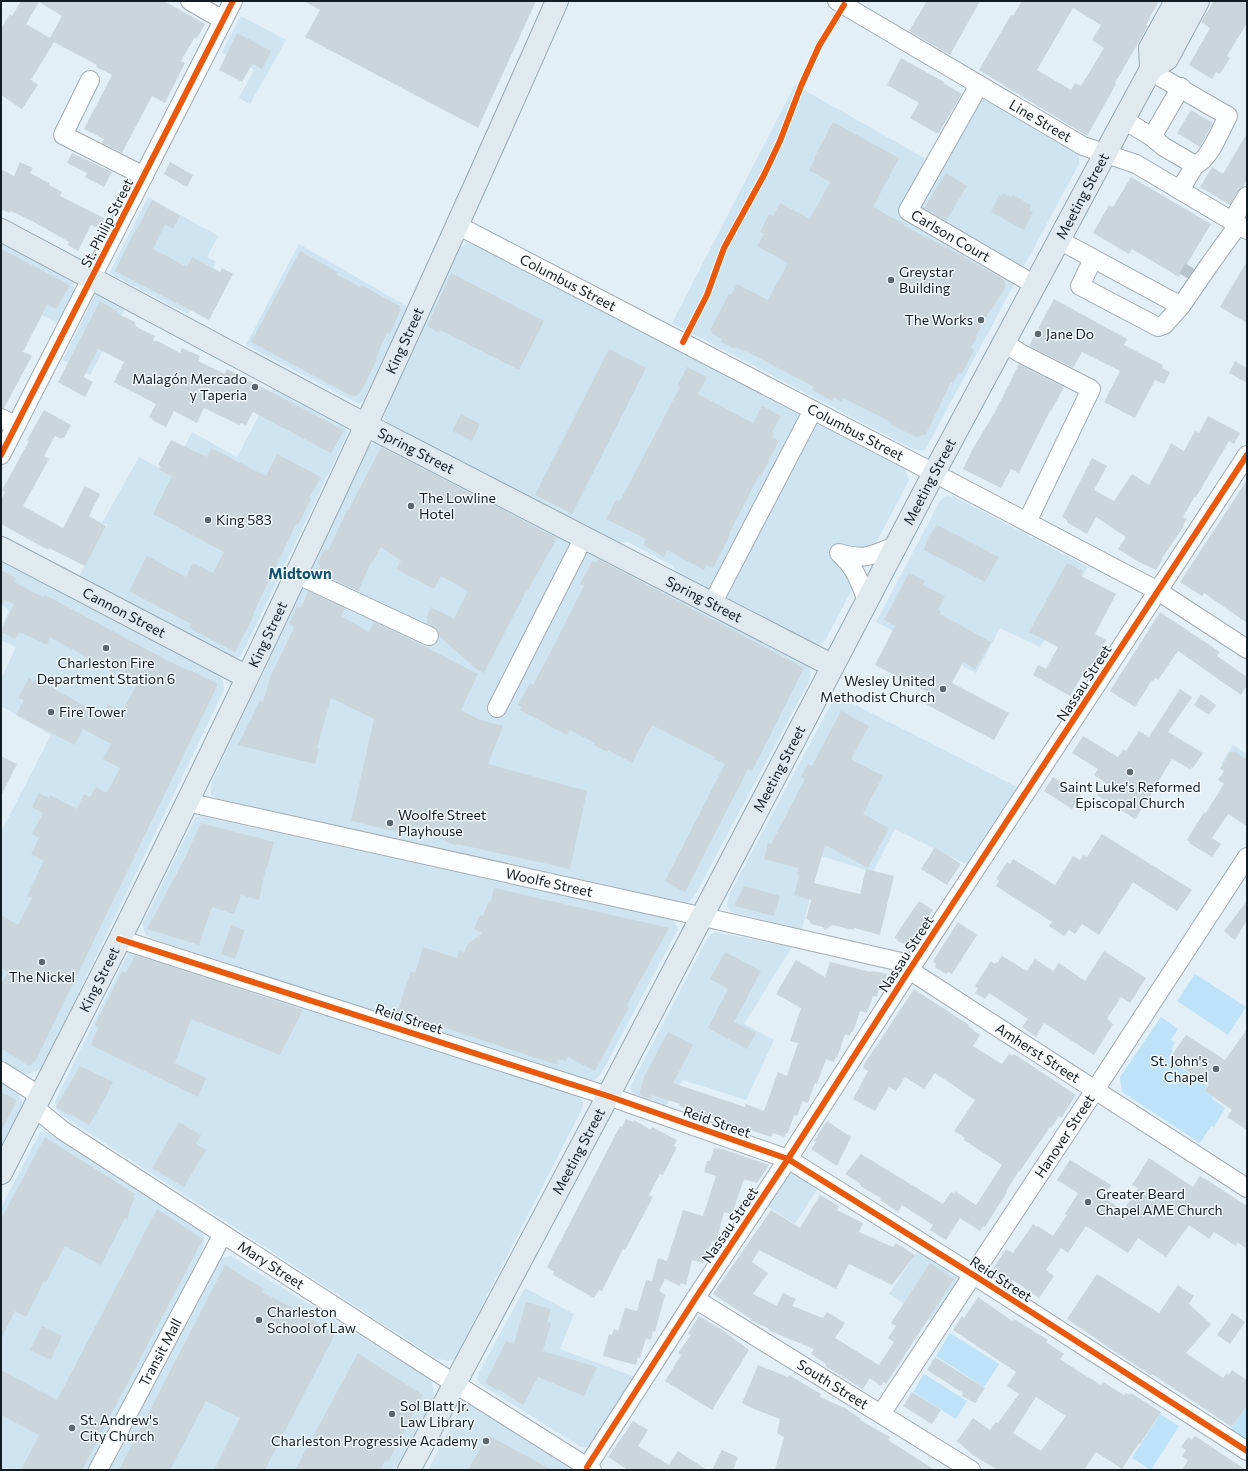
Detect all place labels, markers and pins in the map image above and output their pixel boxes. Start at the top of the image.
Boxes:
place label: Greystar Building [899,263,954,296]
marker: Greystar Building [886,275,896,285]
place label: The Works [905,311,973,328]
marker: The Works [976,315,986,325]
place label: Jane Do [1046,325,1094,342]
marker: Jane Do [1033,329,1043,339]
place label: Malagón Mercado y Taperia [132,370,247,403]
marker: Malagón Mercado y Taperia [250,382,260,392]
place label: The Lowline Hotel [419,489,496,522]
marker: The Lowline Hotel [406,501,416,511]
place label: King 583 [216,511,272,528]
marker: King 583 [203,515,213,525]
marker: Charleston Fire Department Station 6 [101,643,111,653]
place label: Charleston Fire Department Station 6 [37,654,175,687]
place label: Wesley United Methodist Church [820,672,935,705]
marker: Wesley United Methodist Church [938,684,948,694]
place label: Fire Tower [59,703,126,720]
marker: Fire Tower [46,707,56,717]
marker: Saint Luke's Reformed Episcopal Church [1125,767,1135,777]
place label: Saint Luke's Reformed Episcopal Church [1060,778,1200,811]
place label: Woolfe Street Playhouse [398,806,487,839]
marker: Woolfe Street Playhouse [385,818,395,828]
marker: The Nickel [37,957,47,967]
place label: The Nickel [9,968,75,985]
place label: St. John's Chapel [1151,1052,1208,1085]
marker: St. John's Chapel [1211,1064,1221,1074]
place label: Greater Beard Chapel AME Church [1096,1185,1223,1218]
marker: Greater Beard Chapel AME Church [1083,1197,1093,1207]
place label: Charleston School of Law [267,1303,356,1336]
marker: Charleston School of Law [254,1315,264,1325]
place label: Sol Blatt Jr. Law Library [400,1397,475,1430]
marker: Sol Blatt Jr. Law Library [387,1409,397,1419]
place label: St. Andrew's City Church [80,1411,159,1444]
marker: St. Andrew's City Church [67,1423,77,1433]
place label: Charleston Progressive Academy [271,1432,478,1449]
marker: Charleston Progressive Academy [481,1436,491,1446]

